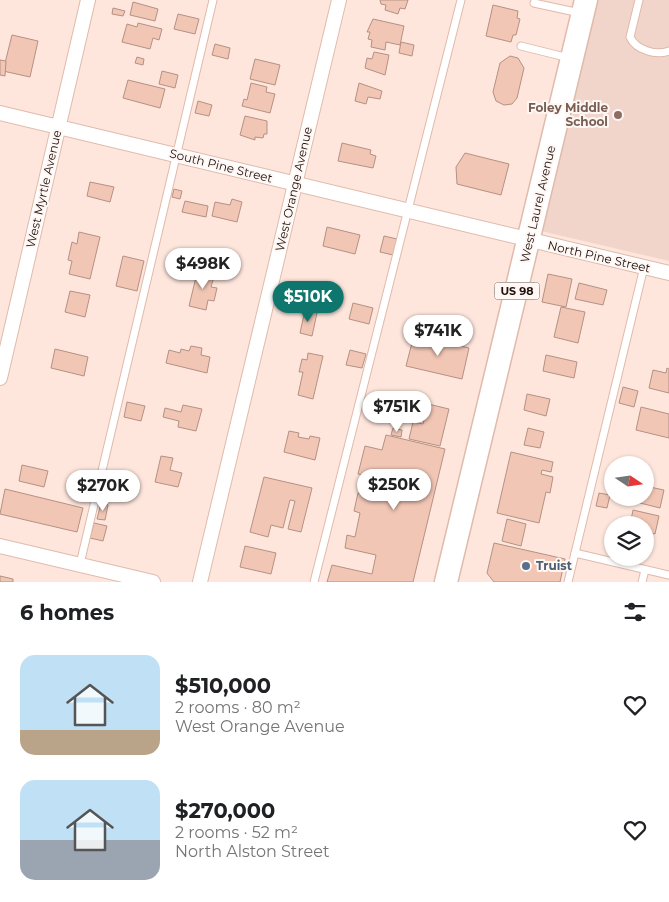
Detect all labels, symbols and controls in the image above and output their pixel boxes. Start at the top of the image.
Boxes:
place label: Foley Middle School [528,100,608,129]
marker: Foley Middle School [612,109,624,121]
street label: West Orange Avenue [272,125,315,253]
street label: West Myrtle Avenue [23,128,64,249]
street label: West Laurel Avenue [517,144,558,264]
street label: South Pine Street [168,145,274,186]
street label: North Pine Street [546,237,652,276]
pin: $498K [168,248,238,290]
text: $498K [176,254,230,273]
pin: $510K [273,280,343,323]
road number: US 98 [494,282,540,300]
text: $510K [284,287,332,306]
pin: $741K [403,314,473,357]
text: $741K [414,321,462,340]
pin: $751K [362,390,432,433]
text: $751K [373,397,421,416]
north arrow [604,456,654,506]
map controls [604,456,654,566]
pin: $250K [359,468,429,511]
pin: $270K [68,470,138,512]
text: $250K [368,475,420,494]
text: $270K [77,476,129,495]
button: layers [604,516,654,566]
place label: Truist [536,558,573,573]
marker: Truist [520,560,532,572]
icon: filters [621,598,649,626]
text: 6 homes [20,600,114,625]
text: $510,000 [175,673,271,698]
icon: home [60,675,120,735]
icon: heart [621,691,649,719]
text: 2 rooms · 80 m² [175,698,301,717]
text: West Orange Avenue [175,717,345,736]
text: $270,000 [175,798,275,823]
icon: home [60,800,120,860]
icon: heart [621,816,649,844]
text: 2 rooms · 52 m² [175,823,298,842]
text: North Alston Street [175,842,329,861]

